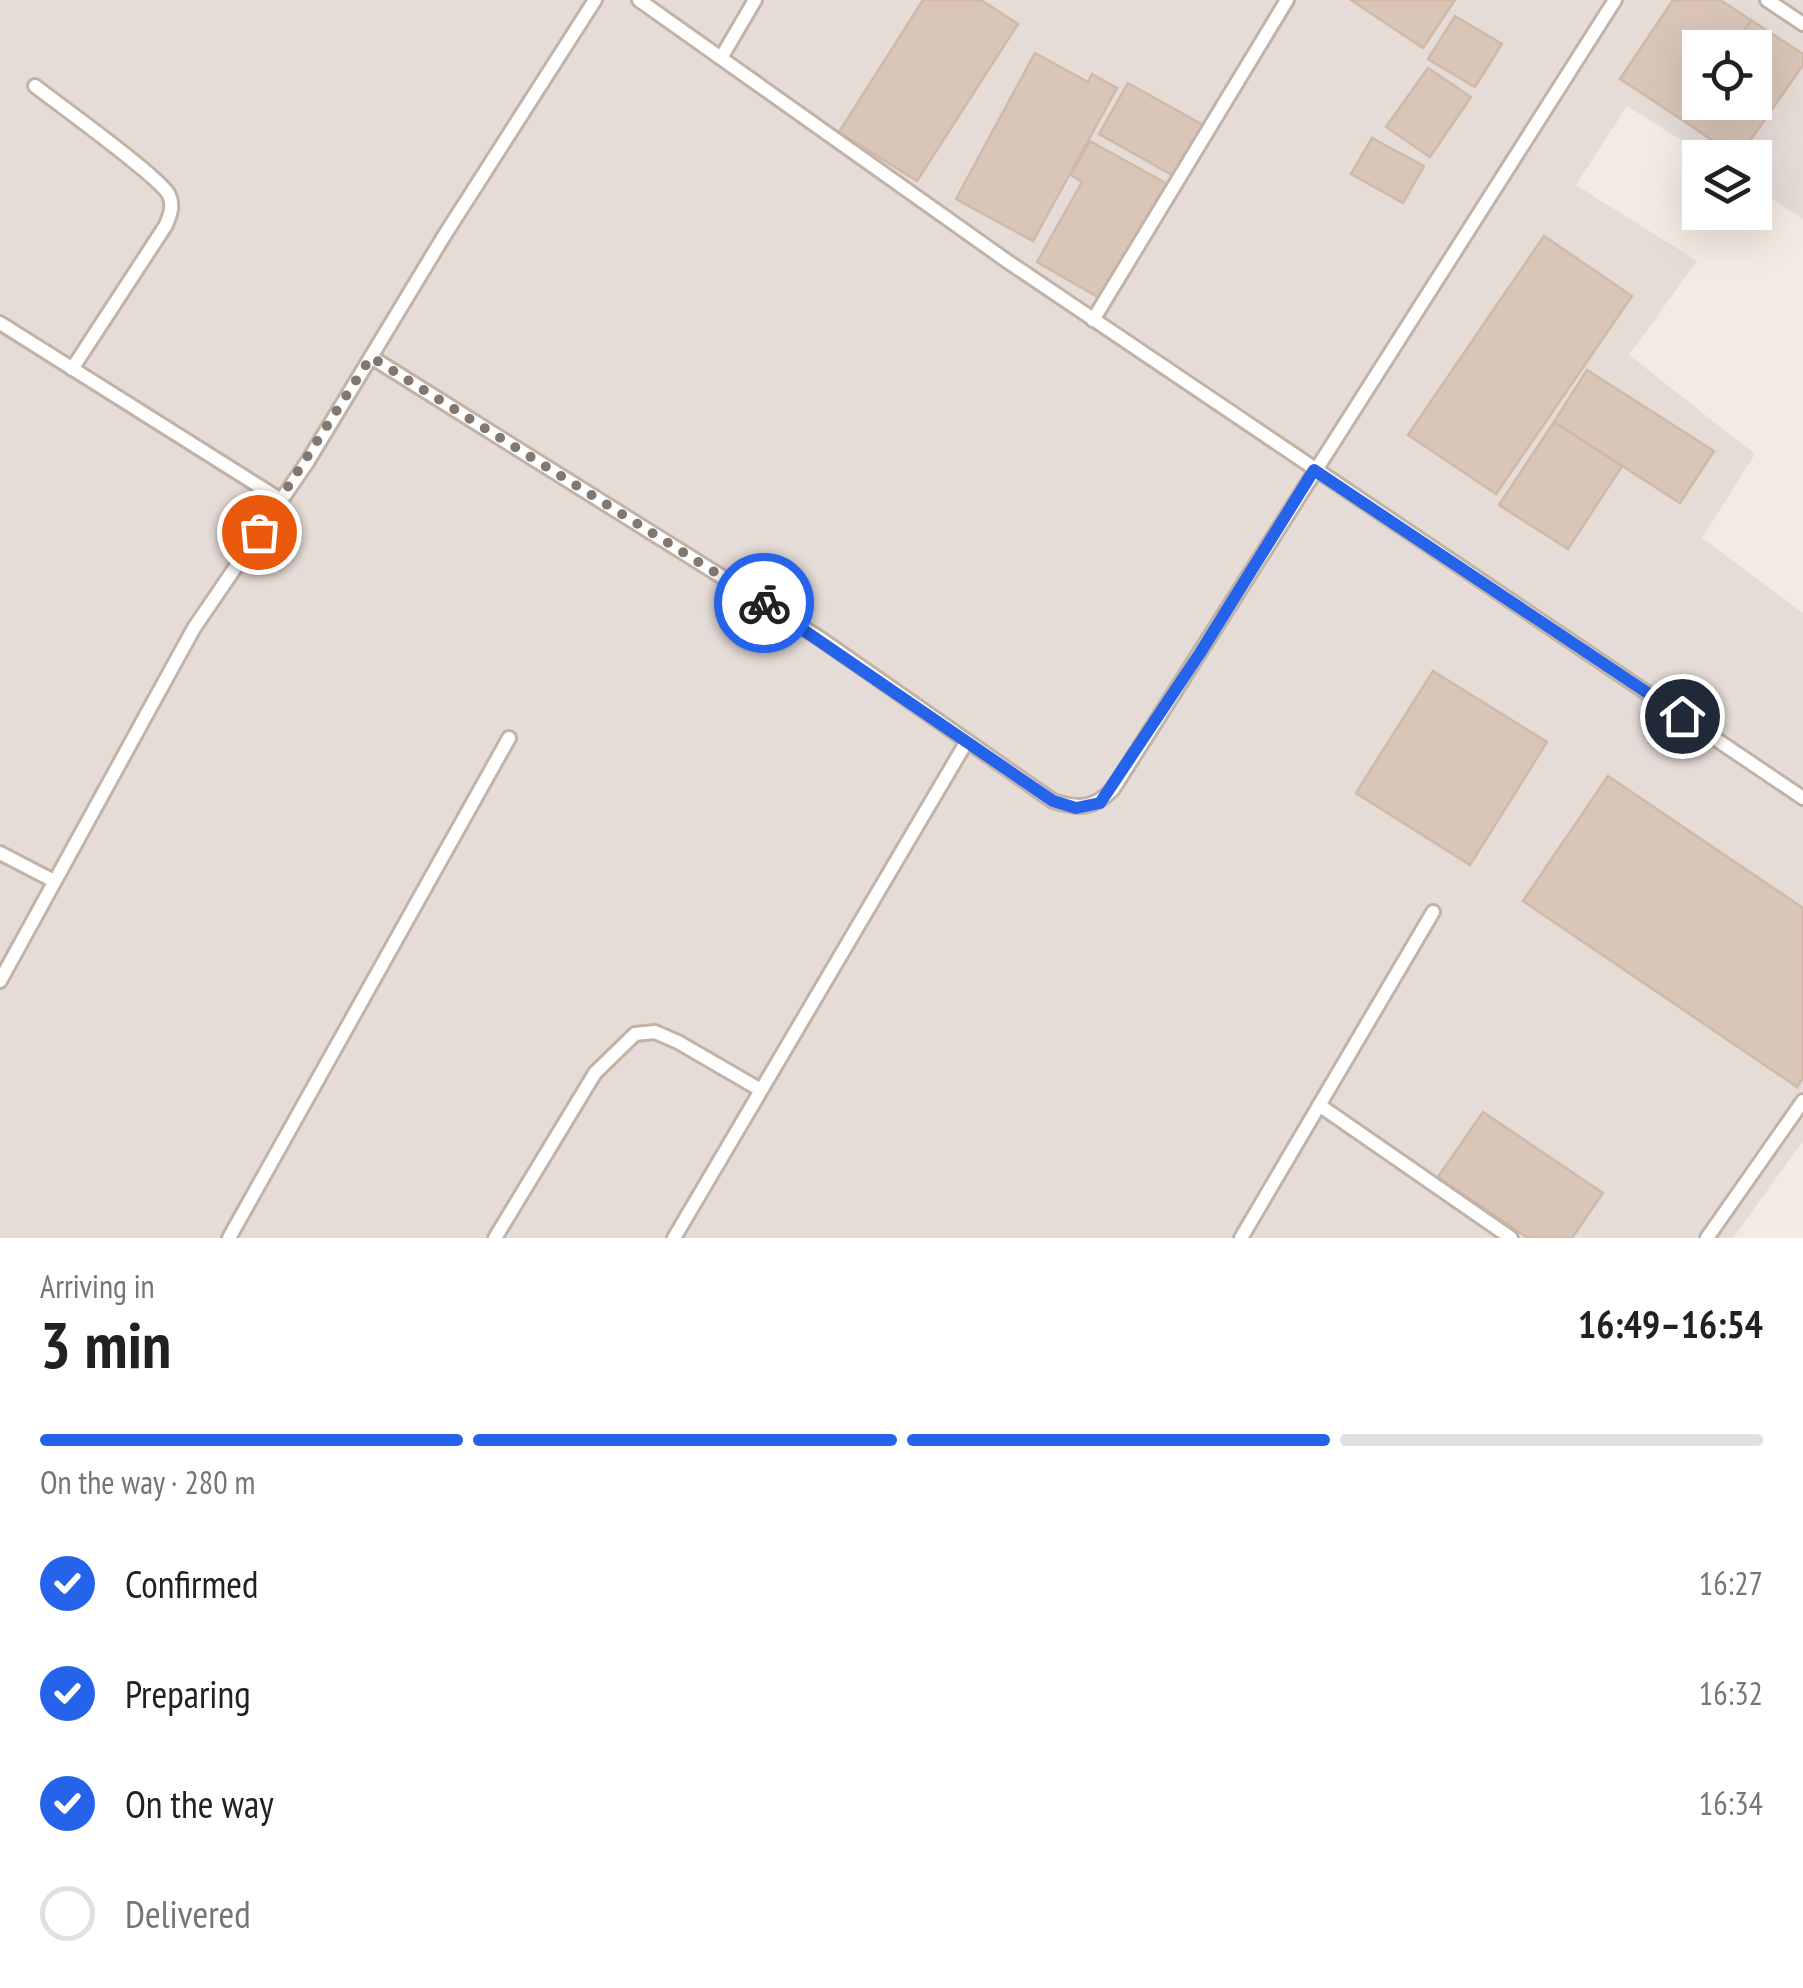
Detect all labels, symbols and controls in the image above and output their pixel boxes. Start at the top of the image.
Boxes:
map controls [1682,30,1772,230]
button: locate [1682,30,1772,120]
button: layers [1682,140,1772,230]
pin [217,490,302,575]
icon: bag [232,505,287,560]
courier [714,553,814,653]
icon: bike [737,576,792,631]
pin [1640,674,1725,759]
icon: home [1655,689,1710,744]
text: Arriving in [40,1265,155,1307]
text: 16:49–16:54 [1578,1299,1763,1348]
text: 3 min [40,1302,171,1386]
text: On the way · 280 m [40,1461,255,1503]
icon: check [40,1556,95,1611]
text: Confirmed [125,1559,258,1608]
text: 16:27 [1699,1562,1763,1604]
icon: check [40,1666,95,1721]
text: Preparing [125,1669,251,1718]
text: 16:32 [1699,1672,1763,1714]
icon: check [40,1776,95,1831]
text: On the way [125,1779,273,1828]
text: 16:34 [1699,1782,1763,1824]
text: Delivered [125,1889,251,1938]

